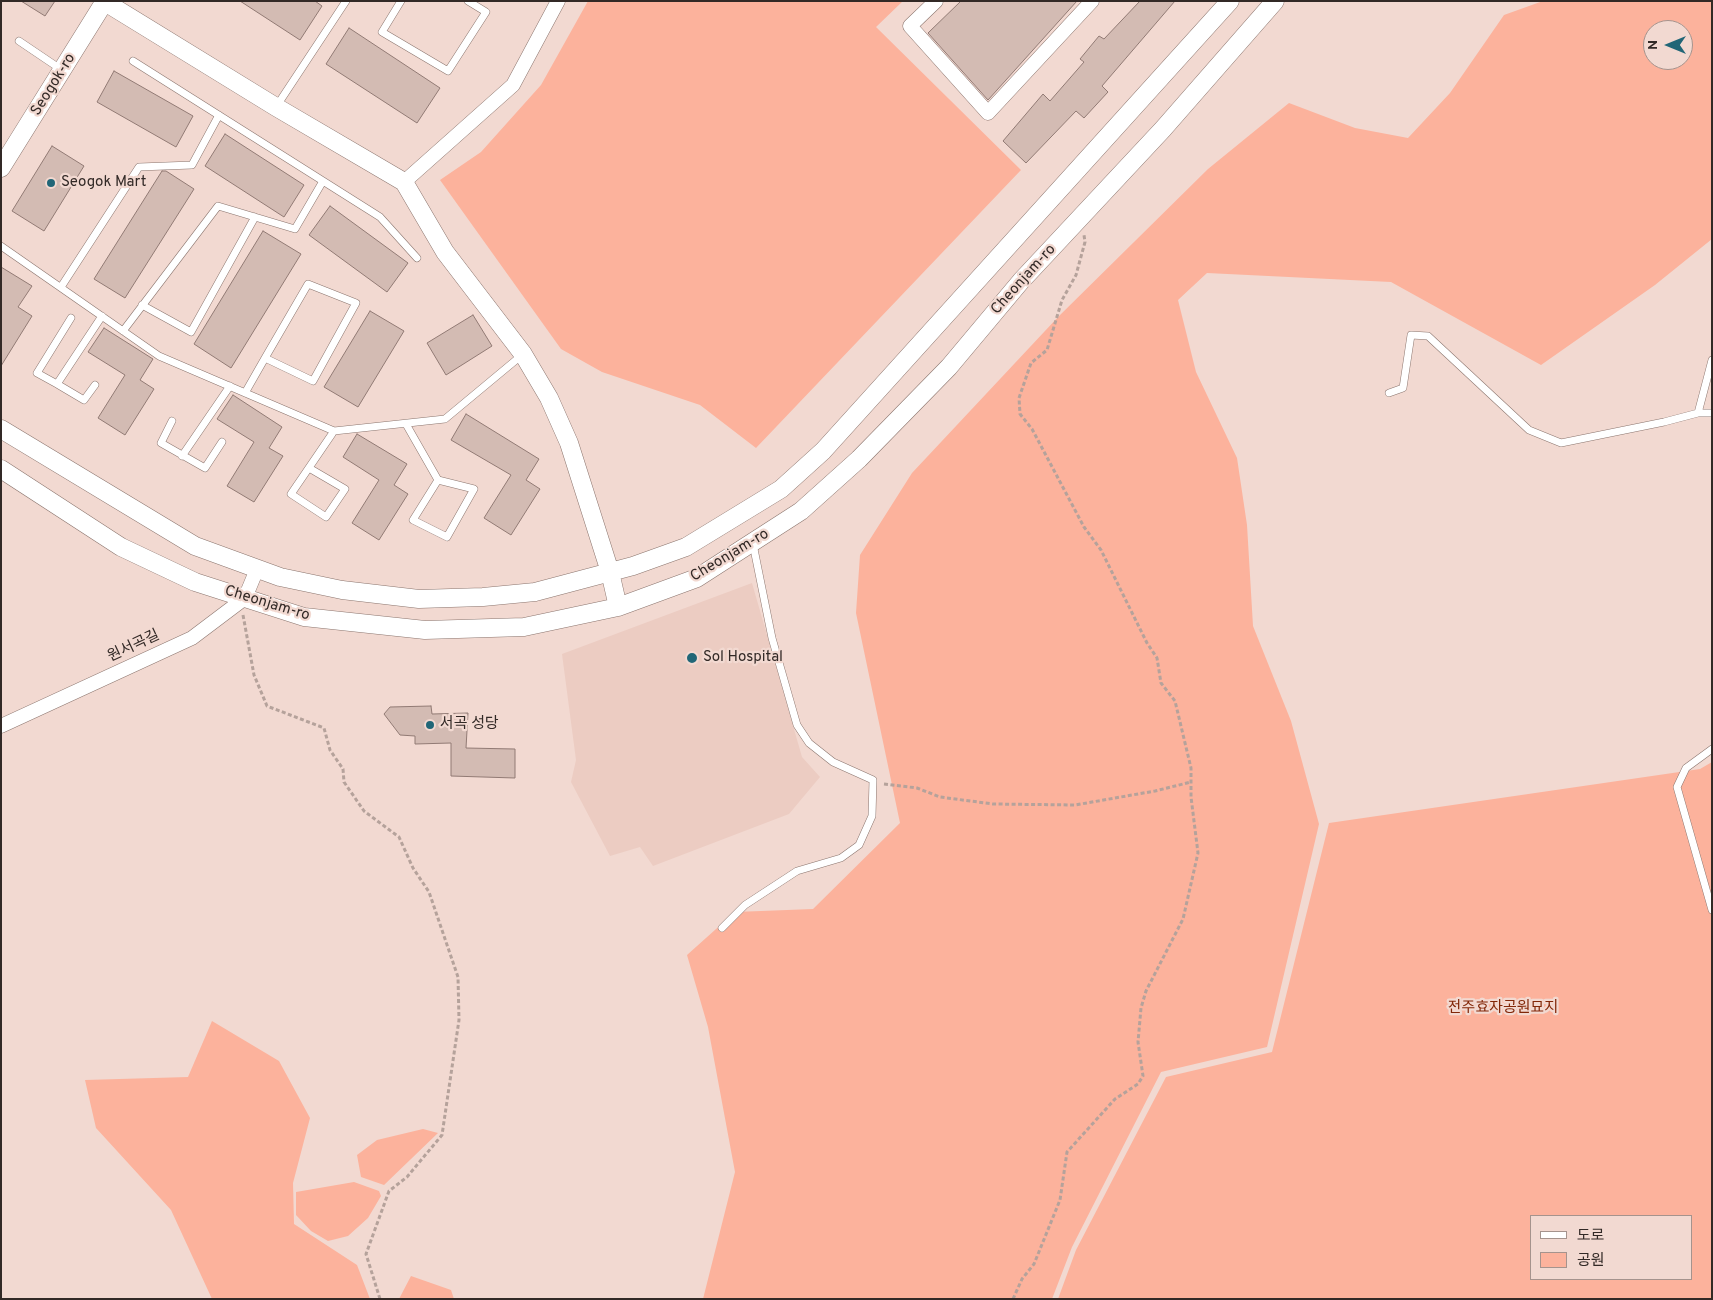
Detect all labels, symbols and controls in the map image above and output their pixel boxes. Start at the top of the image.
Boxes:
north arrow [1643,20,1693,70]
text: N [1645,40,1662,50]
street label: Seogok-ro [28,51,80,119]
place label: Seogok Mart [61,174,146,192]
marker: Seogok Mart [45,177,57,189]
street label: Cheonjam-ro [988,241,1060,319]
street label: Cheonjam-ro [688,526,772,586]
street label: Cheonjam-ro [222,582,312,626]
street label: 원서곡길 [105,627,163,667]
place label: Sol Hospital [703,649,783,667]
marker: Sol Hospital [685,651,699,665]
place label: 서곡 성당 [440,716,499,734]
marker: 서곡 성당 [424,719,436,731]
park label: 전주효자공원묘지 [1448,1000,1558,1018]
legend [1530,1215,1693,1280]
text: 도로 [1577,1227,1605,1246]
text: 공원 [1577,1252,1605,1271]

